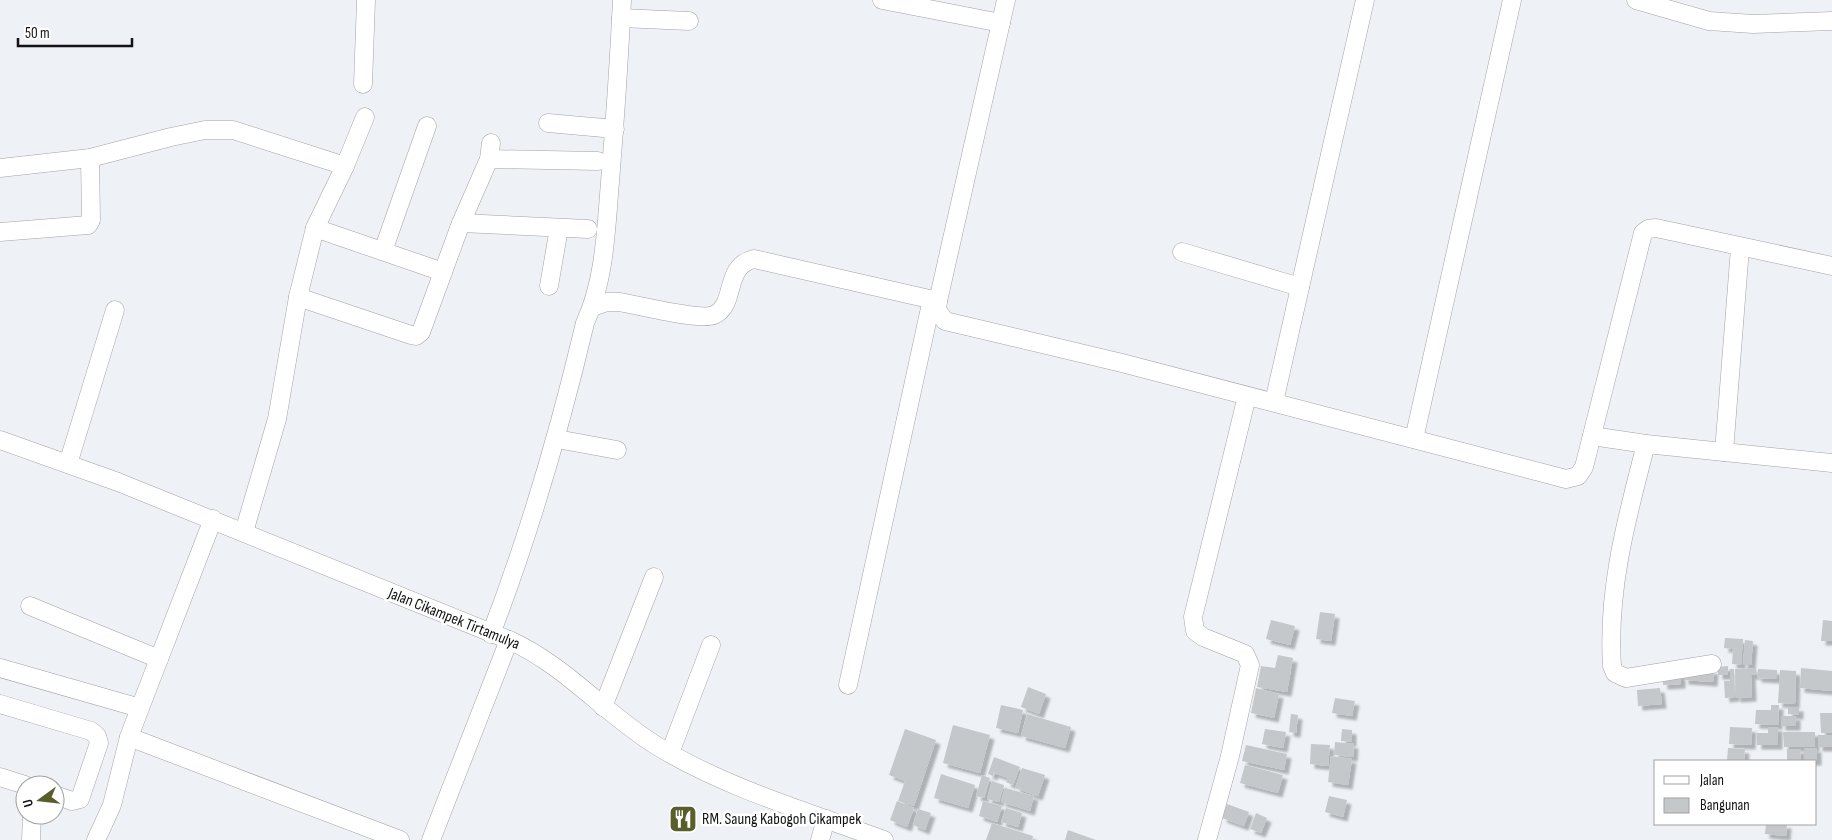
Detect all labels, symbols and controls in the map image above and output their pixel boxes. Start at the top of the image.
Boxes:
scale bar [18,15,131,47]
text: 50 m [25,24,50,43]
street label: Jalan Cikampek Tirtamulya [385,584,523,654]
legend [1654,760,1817,825]
text: Jalan [1699,771,1724,790]
north arrow [15,775,65,825]
text: Bangunan [1700,796,1750,815]
text: U [19,798,37,809]
restaurant icon: RM. Saung Kabogoh Cikampek [668,804,698,834]
place label: RM. Saung Kabogoh Cikampek [702,810,861,829]

